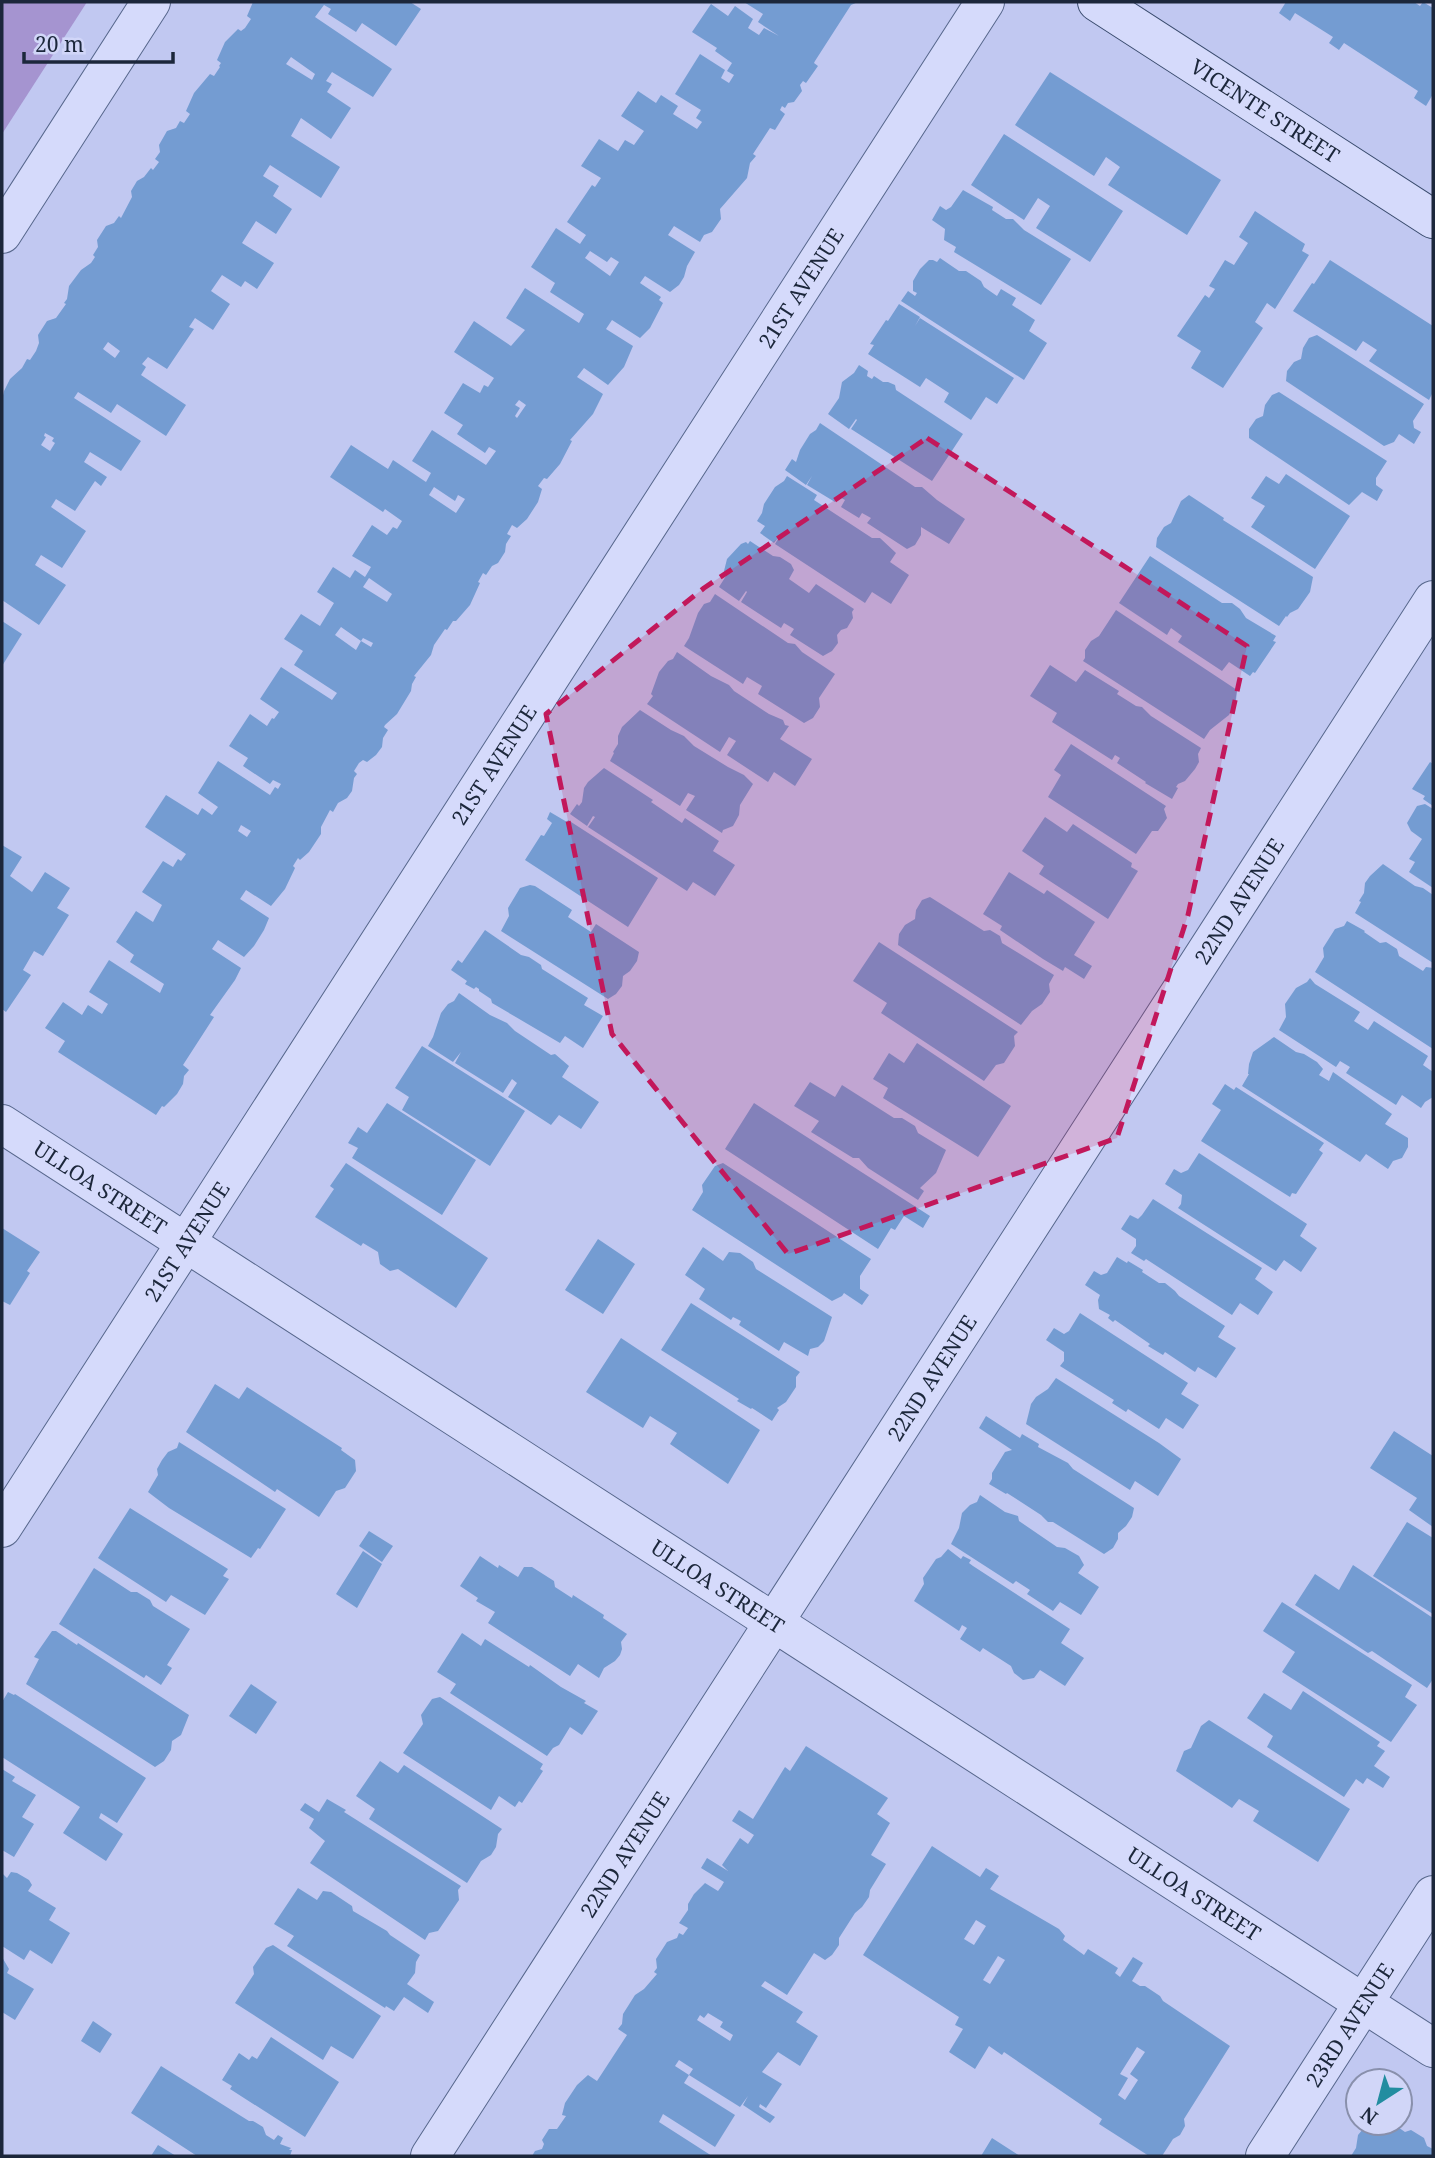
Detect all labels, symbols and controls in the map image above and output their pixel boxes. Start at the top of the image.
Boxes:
scale bar [24,21,173,65]
text: 20 m [35,30,84,58]
street label: VICENTE STREET [1185,52,1345,169]
street label: 21ST AVENUE [752,223,850,353]
street label: 21ST AVENUE [445,699,543,830]
street label: 22ND AVENUE [1188,833,1290,970]
street label: ULLOA STREET [28,1134,172,1241]
street label: 21ST AVENUE [138,1176,236,1307]
street label: 22ND AVENUE [881,1309,983,1446]
street label: ULLOA STREET [646,1533,790,1640]
street label: 22ND AVENUE [573,1786,676,1923]
street label: ULLOA STREET [1122,1840,1266,1947]
street label: 23RD AVENUE [1299,1957,1400,2092]
north arrow [1344,2067,1414,2137]
text: N [1355,2101,1383,2131]

